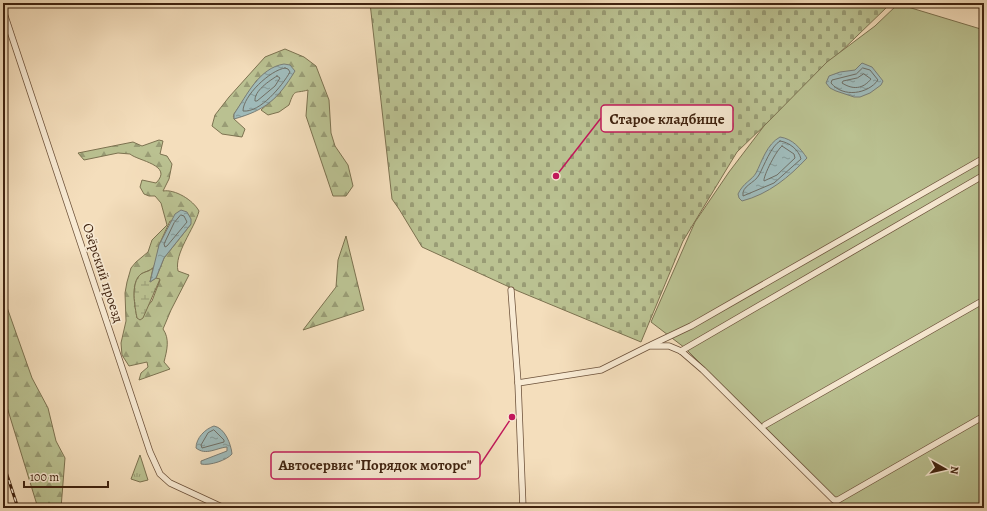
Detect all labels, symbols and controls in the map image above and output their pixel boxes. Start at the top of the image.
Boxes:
callout: Старое кладбище [601,105,733,132]
text: Старое кладбище [609,109,725,129]
street label: Озёрский проезд [78,221,128,325]
north arrow [925,449,965,489]
callout: Автосервис "Порядок моторс" [271,452,480,479]
text: Автосервис "Порядок моторс" [278,455,472,475]
scale bar [24,463,108,489]
text: N [946,465,962,475]
text: 100 m [30,469,59,485]

